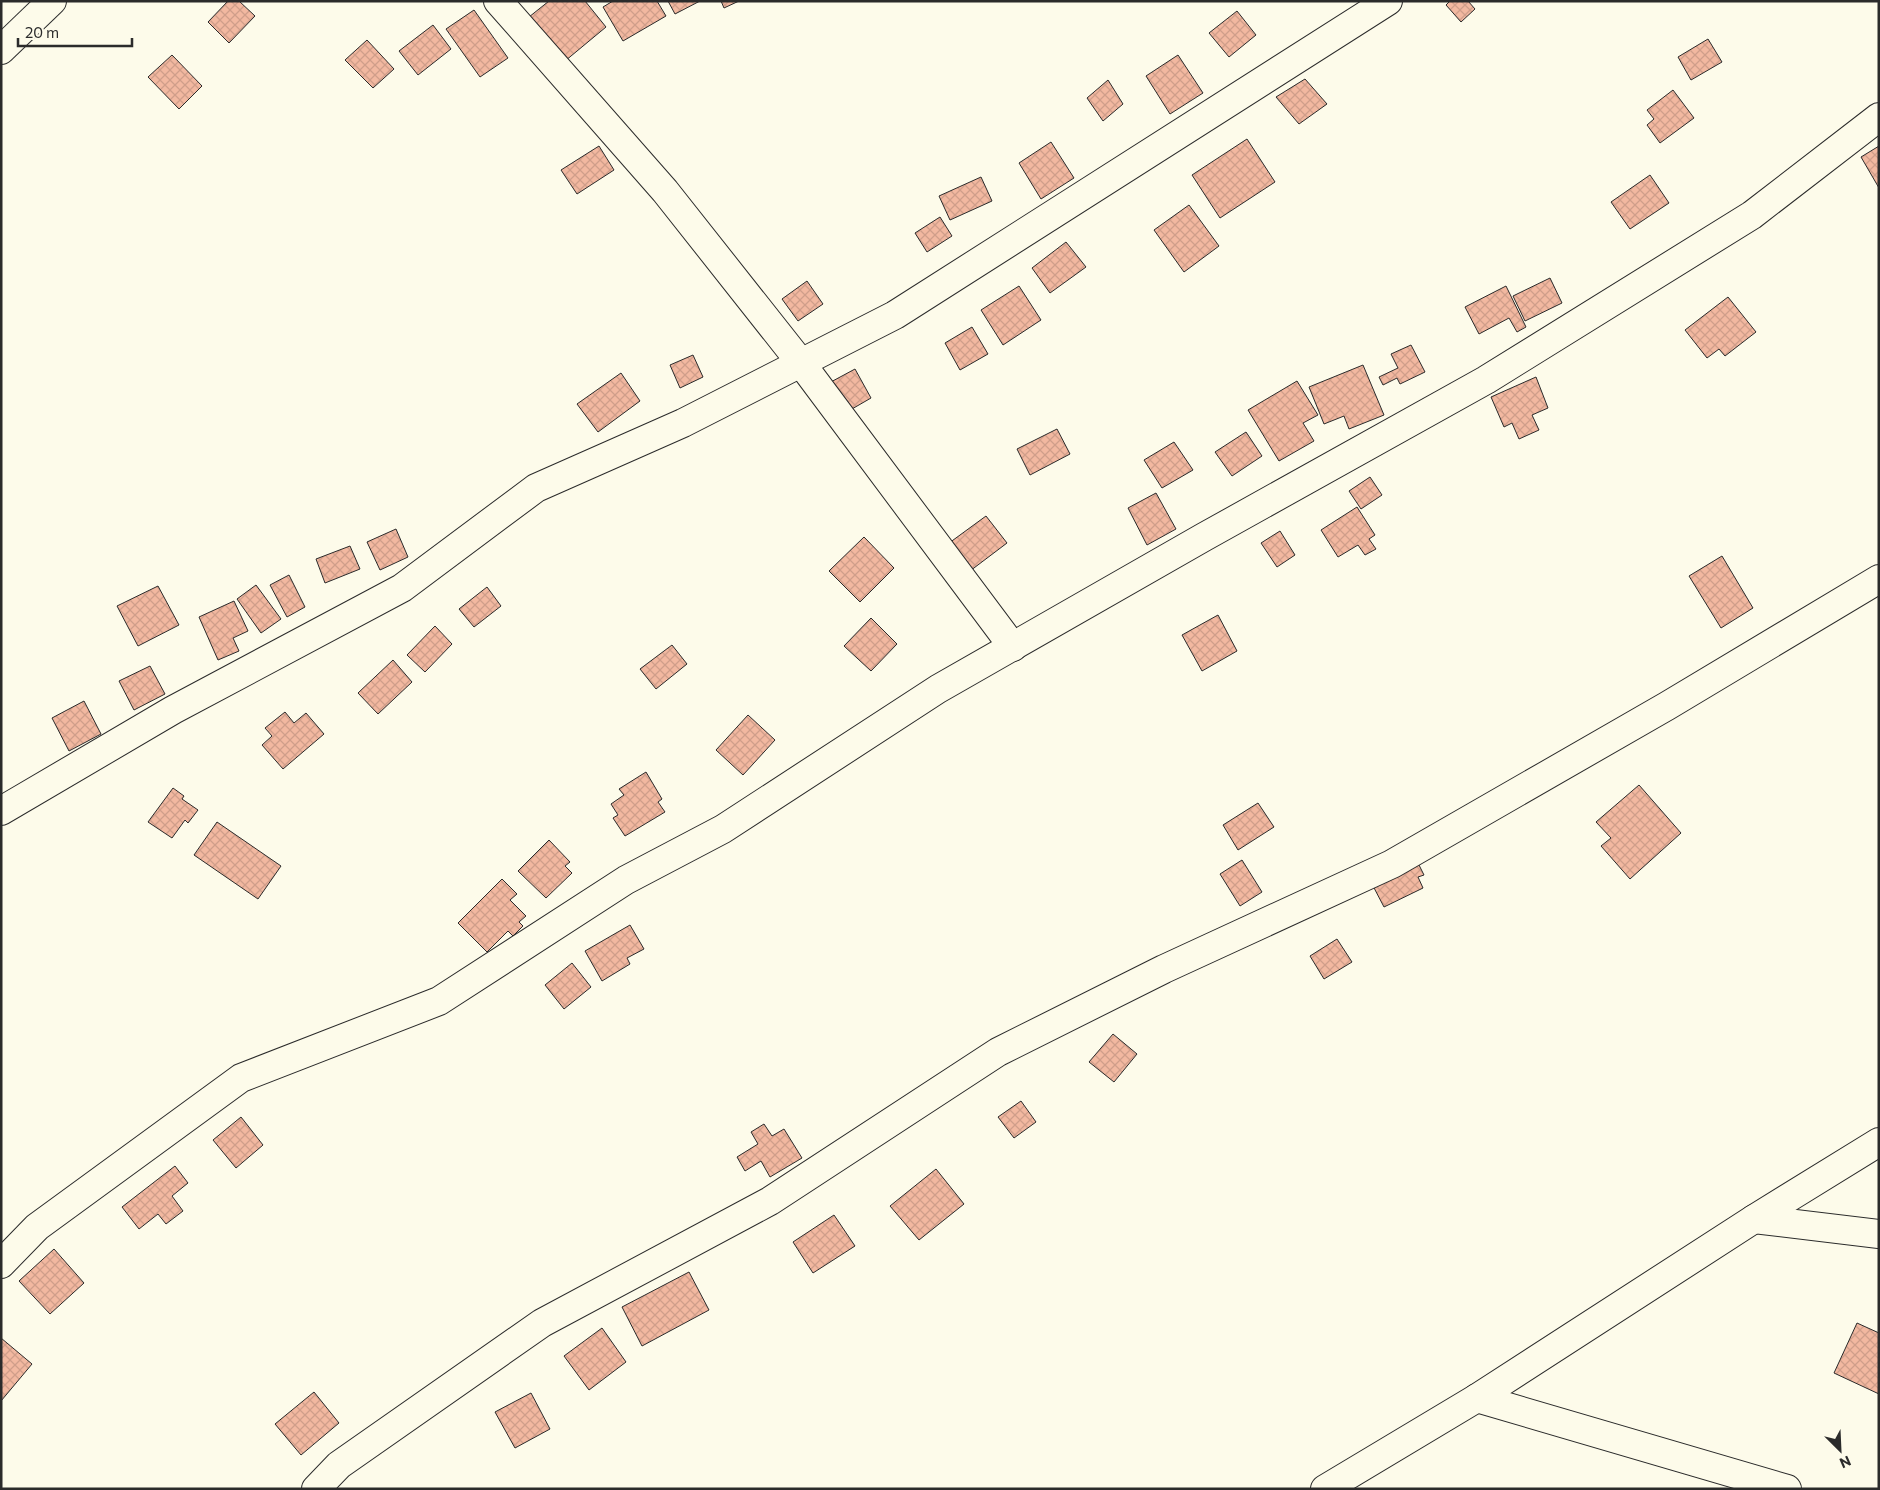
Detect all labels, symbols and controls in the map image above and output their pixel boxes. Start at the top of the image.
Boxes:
scale bar [18,15,131,47]
text: 20 m [25,23,59,41]
north arrow [1815,1425,1865,1475]
text: N [1837,1452,1854,1472]

